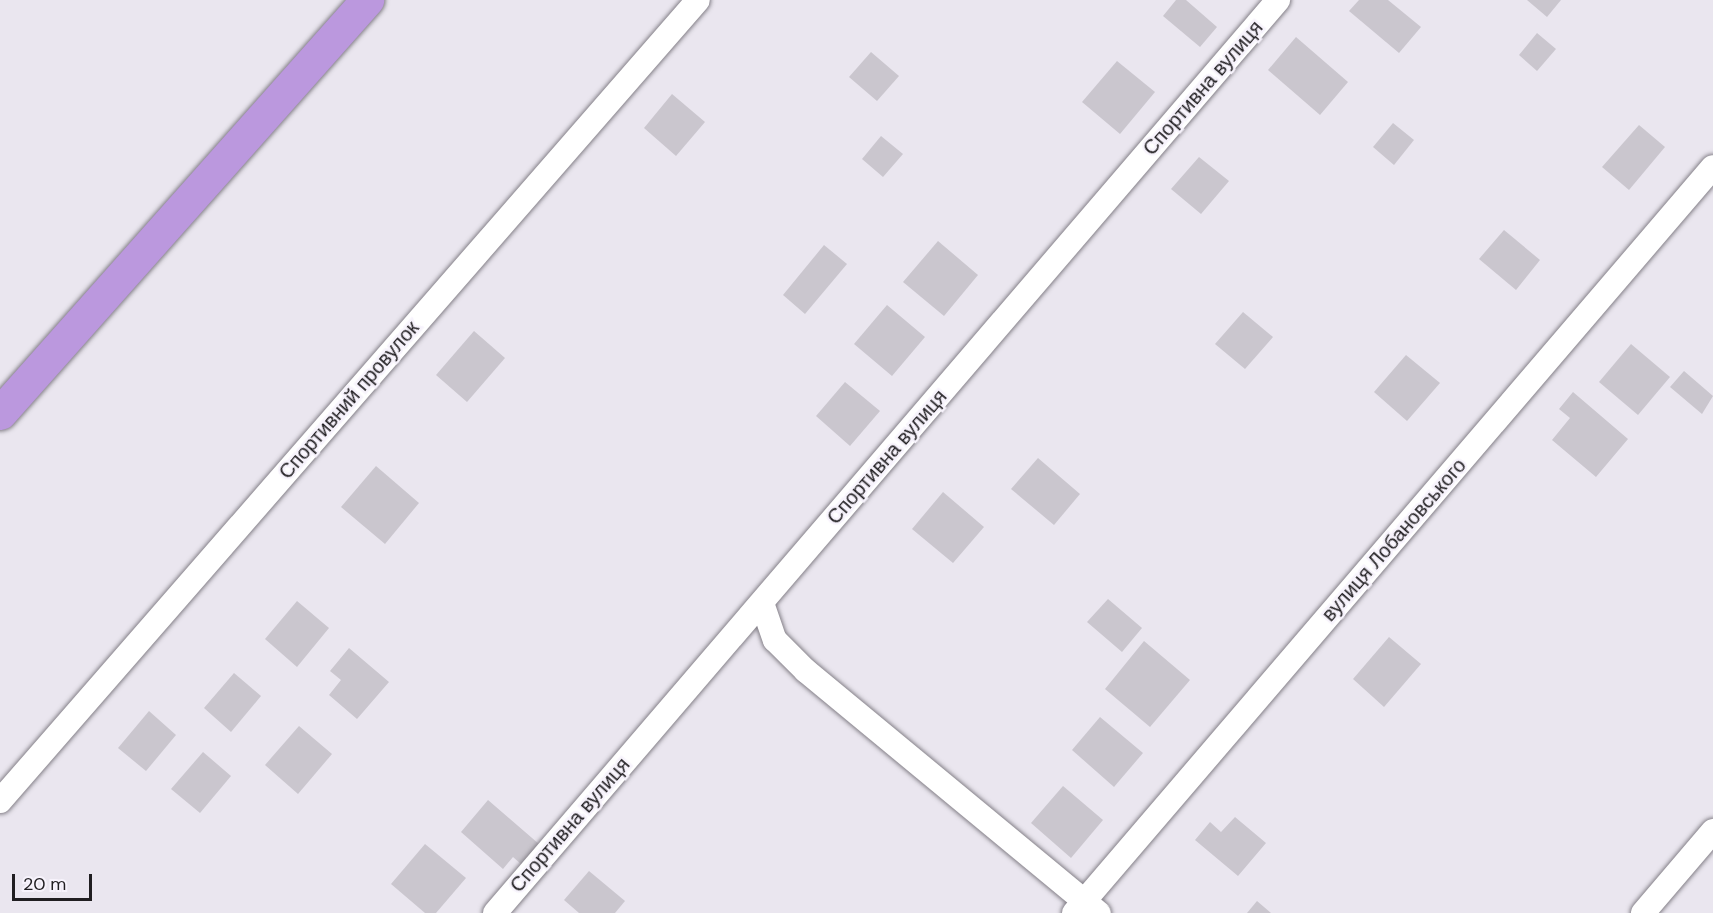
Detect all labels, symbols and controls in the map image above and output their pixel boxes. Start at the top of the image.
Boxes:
street label: Спортивна вулиця [1138,16,1268,160]
street label: Спортивний провулок [274,316,424,484]
street label: Спортивна вулиця [822,385,952,529]
street label: вулиця Лобановського [1317,454,1471,626]
street label: Спортивна вулиця [505,753,635,897]
scale bar [15,862,94,900]
text: 20 m [23,872,66,896]

